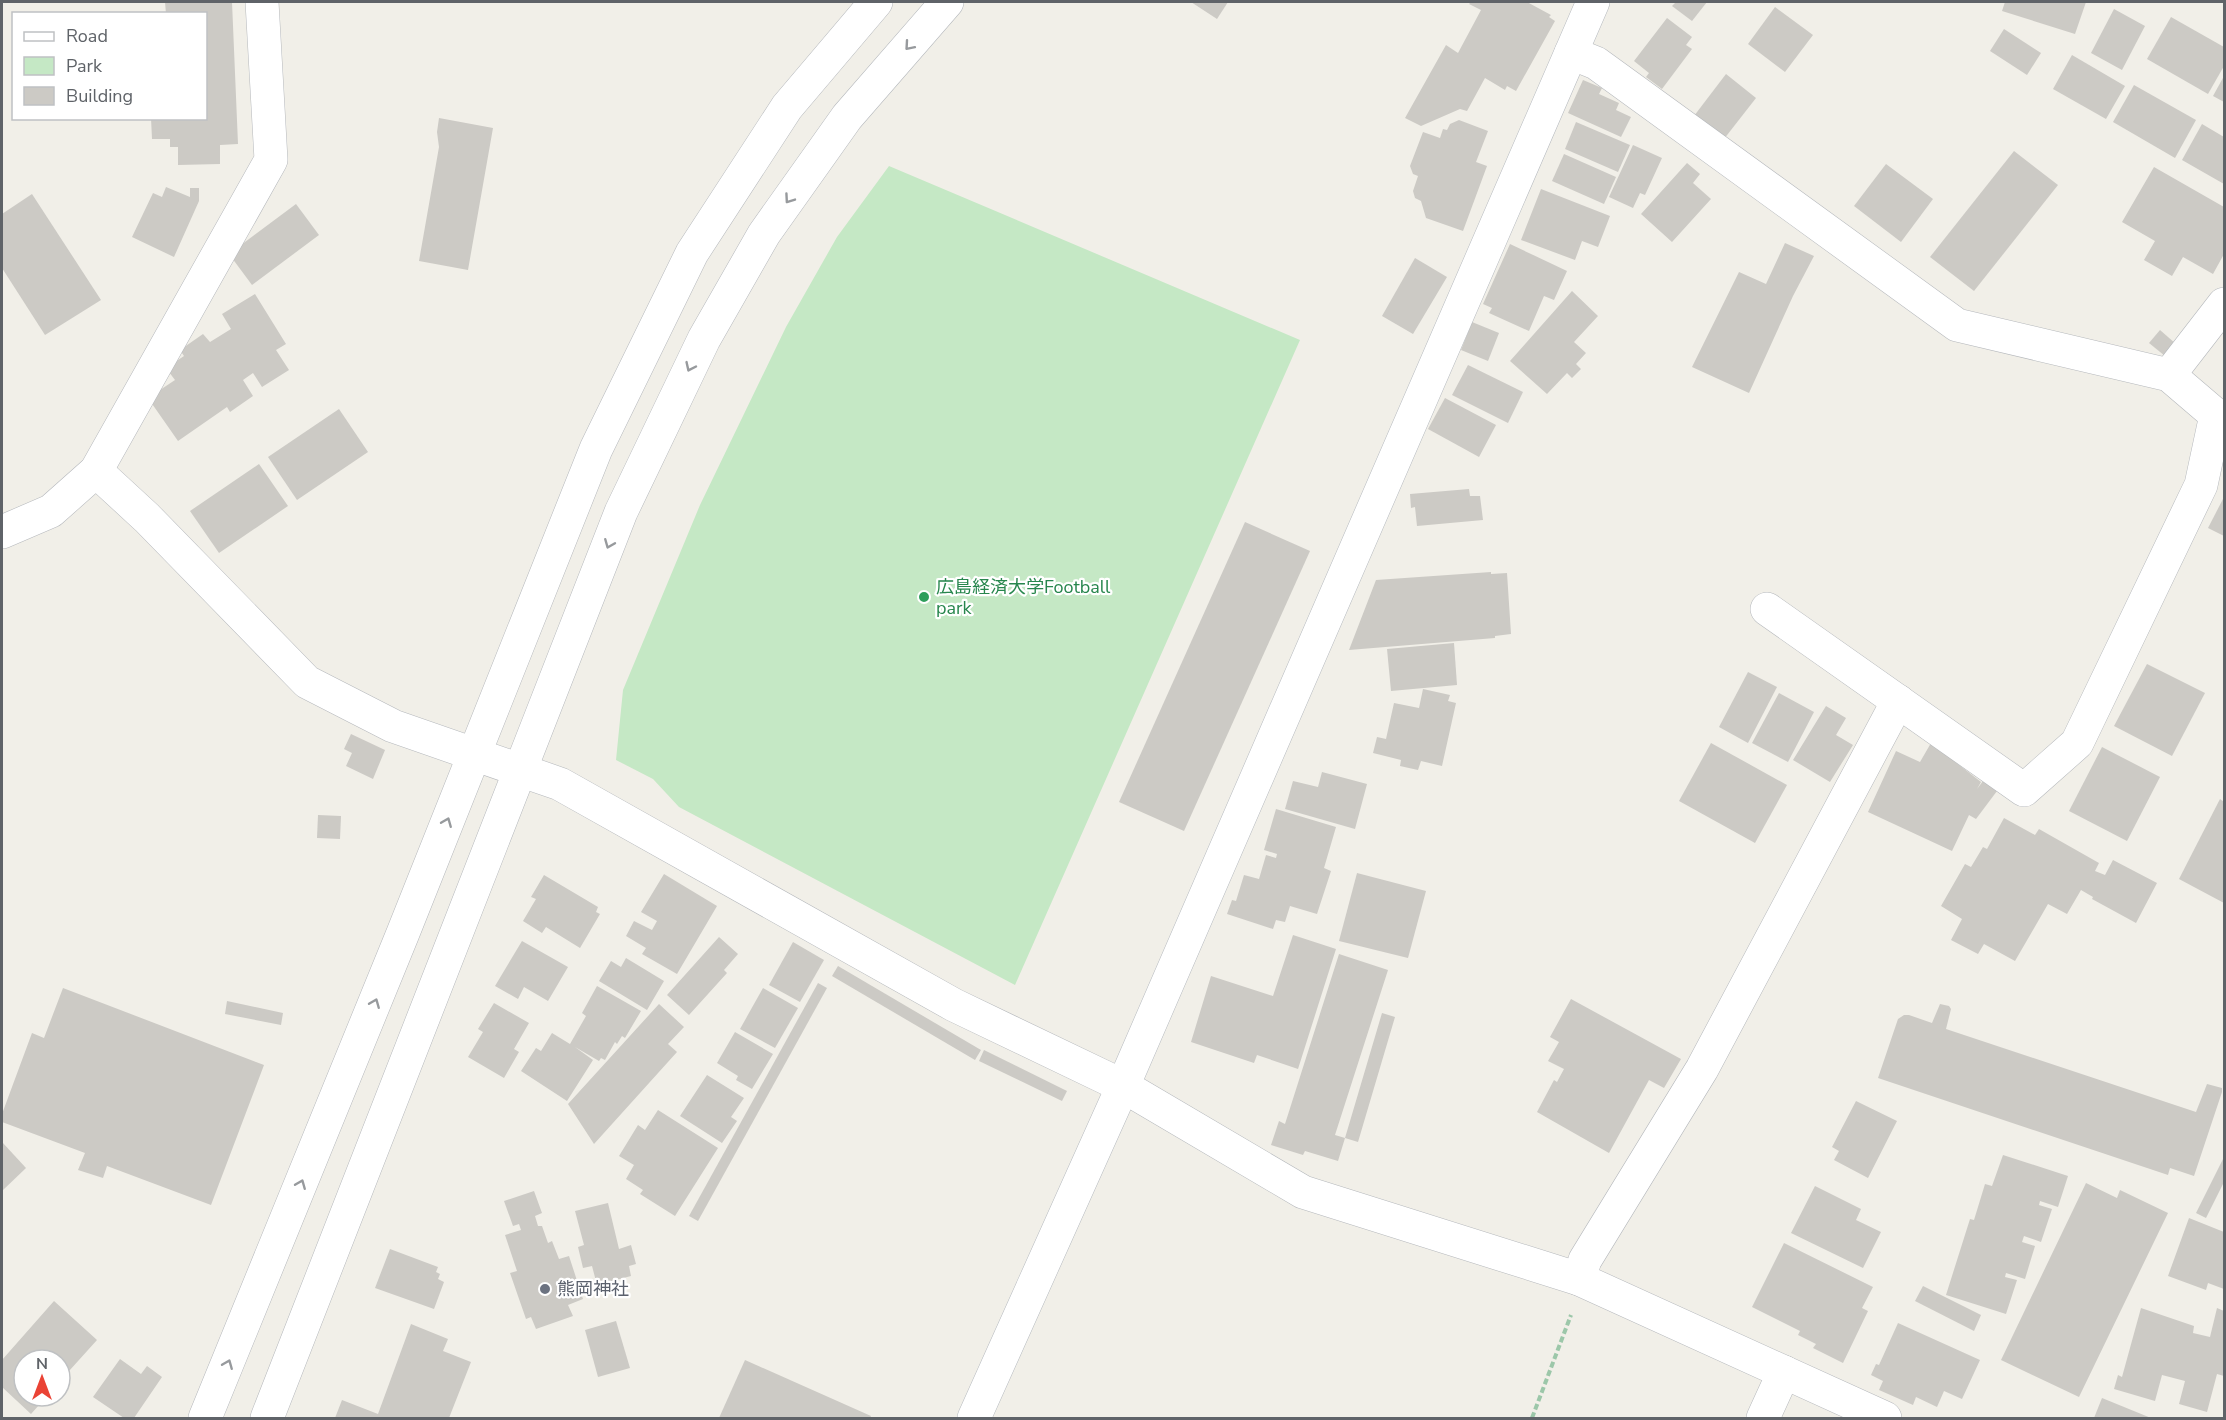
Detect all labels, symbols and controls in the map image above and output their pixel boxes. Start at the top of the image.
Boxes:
legend [12,12,207,120]
text: Road [66,24,108,48]
one-way arrow [905,39,916,50]
text: Park [66,54,103,78]
text: Building [66,84,133,108]
one-way arrow [785,193,796,204]
one-way arrow [686,361,698,372]
one-way arrow [604,538,616,549]
place label: 広島経済大学Football park [936,575,1111,620]
marker: 広島経済大学Football park [917,590,931,604]
one-way arrow [440,817,453,828]
one-way arrow [368,998,380,1009]
one-way arrow [294,1179,306,1190]
place label: 熊岡神社 [557,1277,629,1301]
marker: 熊岡神社 [538,1282,552,1296]
north arrow [12,1348,72,1408]
text: N [36,1353,48,1375]
one-way arrow [220,1360,233,1370]

